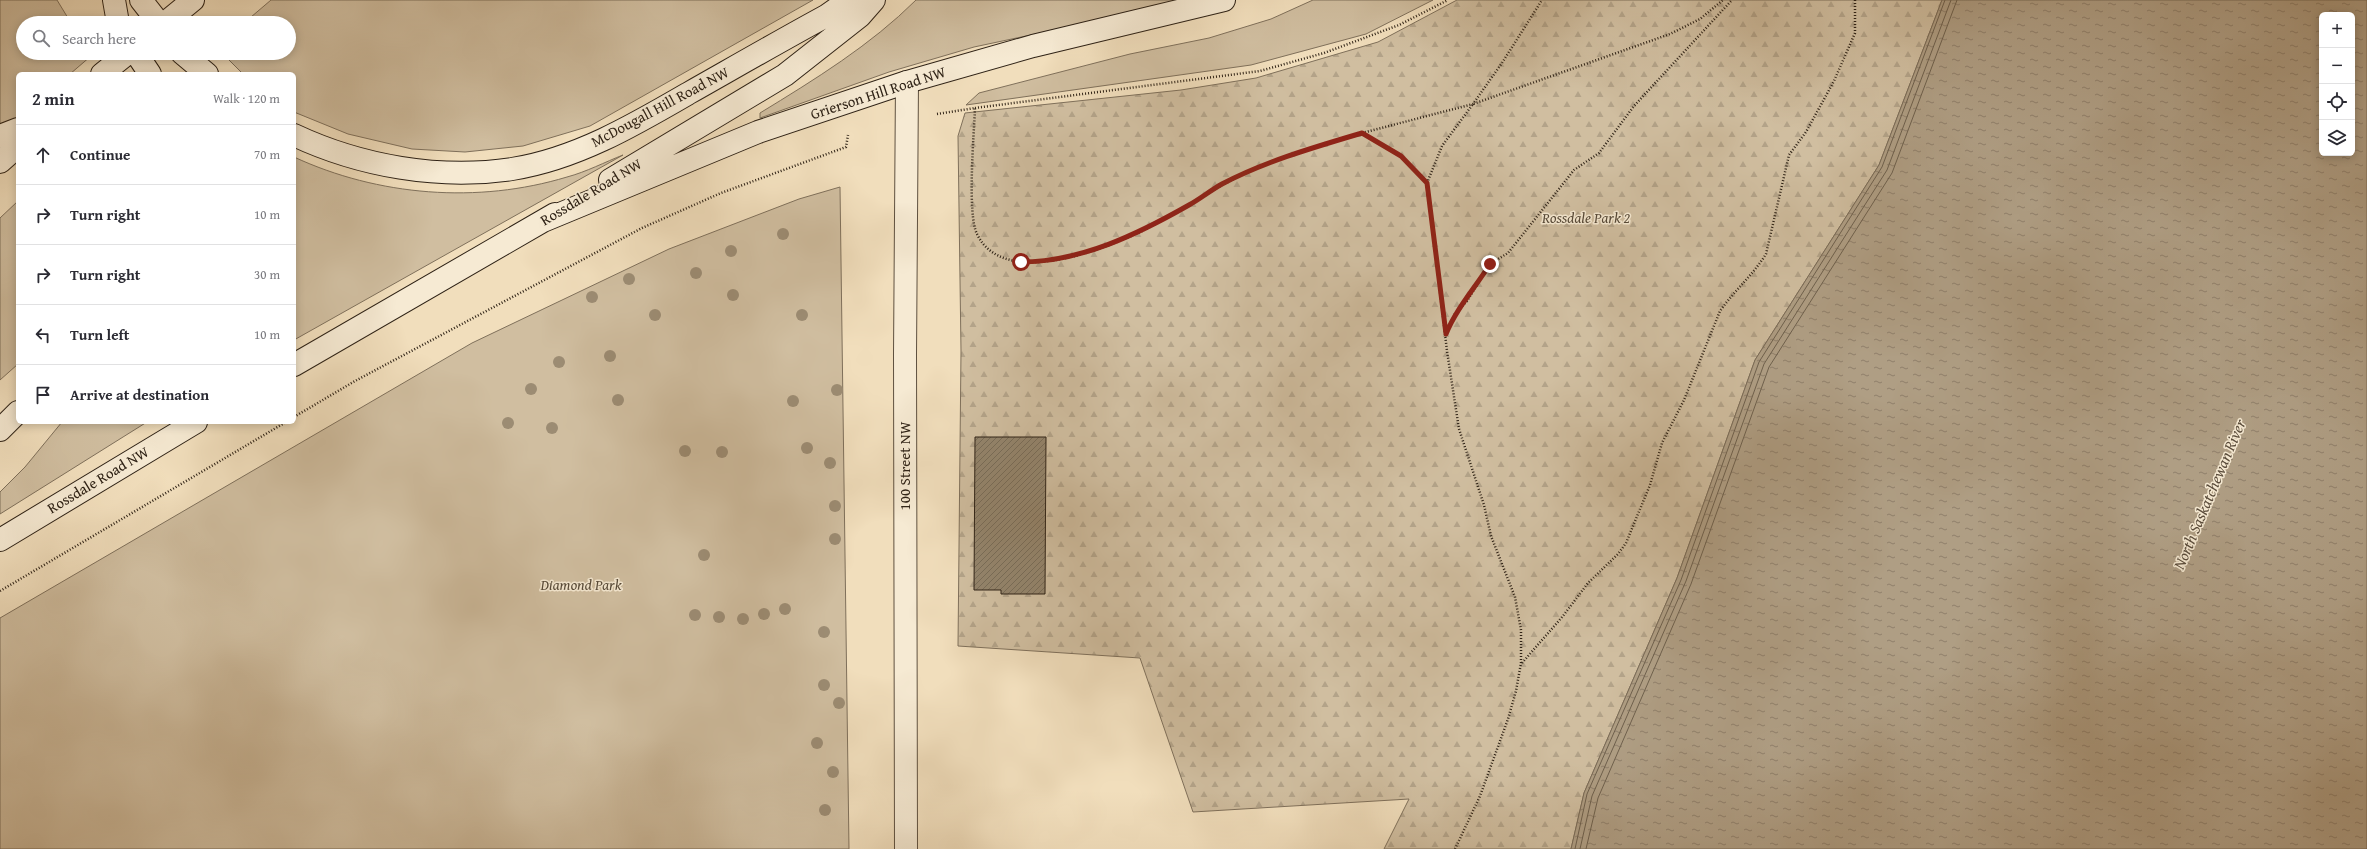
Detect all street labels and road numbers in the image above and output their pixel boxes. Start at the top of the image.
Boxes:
street label: McDougall Hill Road NW [587,61,733,152]
street label: Grierson Hill Road NW [808,61,948,124]
street label: Rossdale Road NW [536,153,646,230]
street label: 100 Street NW [894,421,915,510]
street label: Rossdale Road NW [43,441,153,518]

